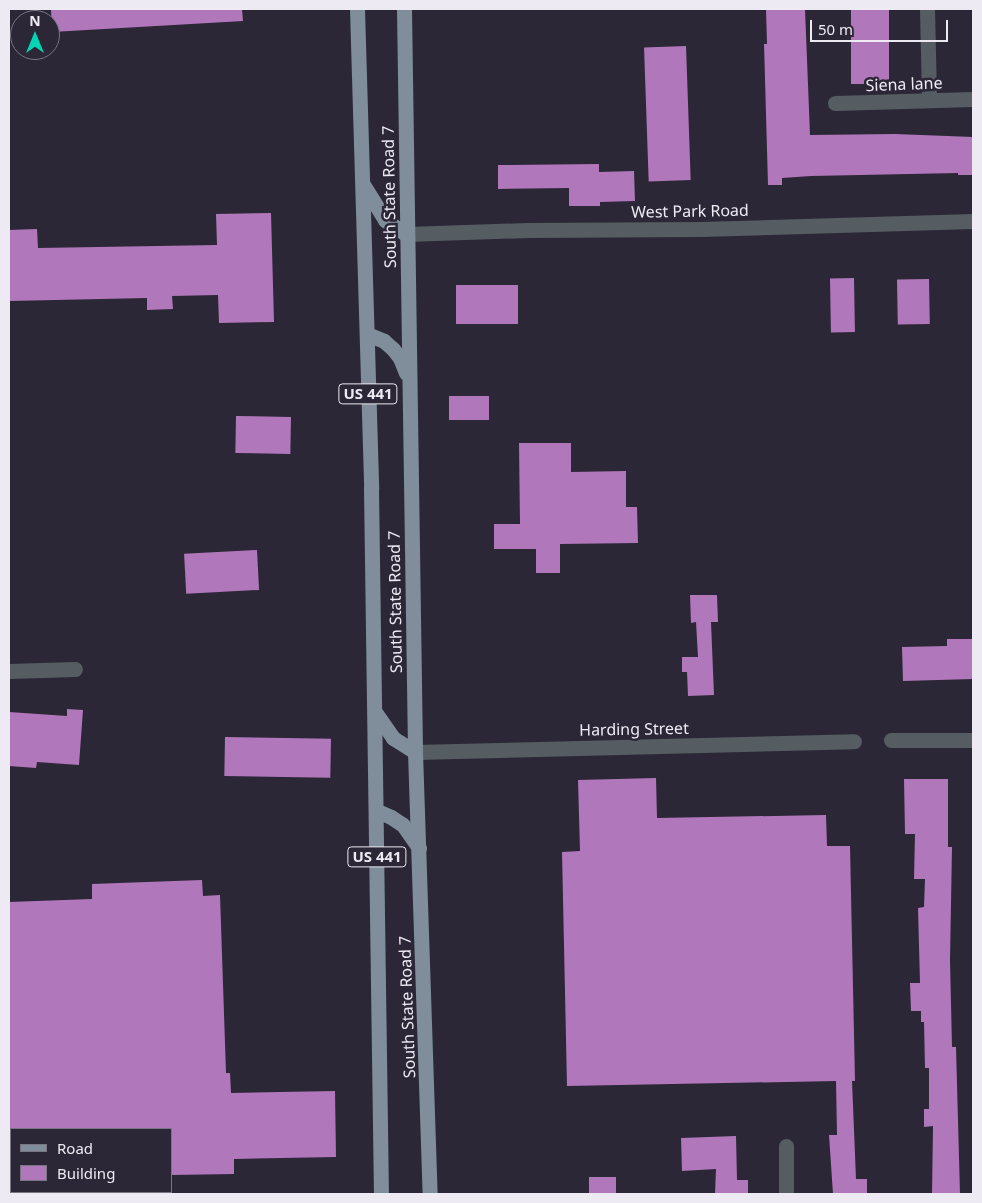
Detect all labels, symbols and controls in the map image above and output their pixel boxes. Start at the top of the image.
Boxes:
north arrow [10,10,60,60]
scale bar [812,10,950,42]
text: N [29,11,41,30]
text: 50 m [818,19,853,39]
street label: Siena lane [865,73,943,95]
street label: South State Road 7 [378,126,400,268]
street label: West Park Road [631,200,749,222]
road number: US 441 [338,382,398,406]
street label: South State Road 7 [384,531,406,673]
street label: Harding Street [579,718,689,740]
road number: US 441 [347,844,407,870]
street label: South State Road 7 [395,935,419,1079]
legend [10,1128,172,1193]
text: Road [57,1138,93,1158]
text: Building [57,1163,115,1183]

